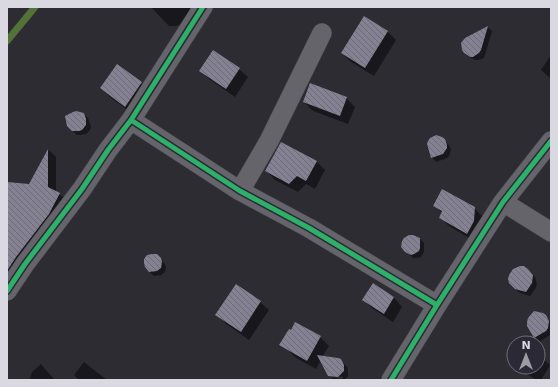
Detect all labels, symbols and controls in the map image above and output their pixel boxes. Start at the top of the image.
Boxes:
north arrow [506,335,546,375]
text: N [521,339,531,352]

